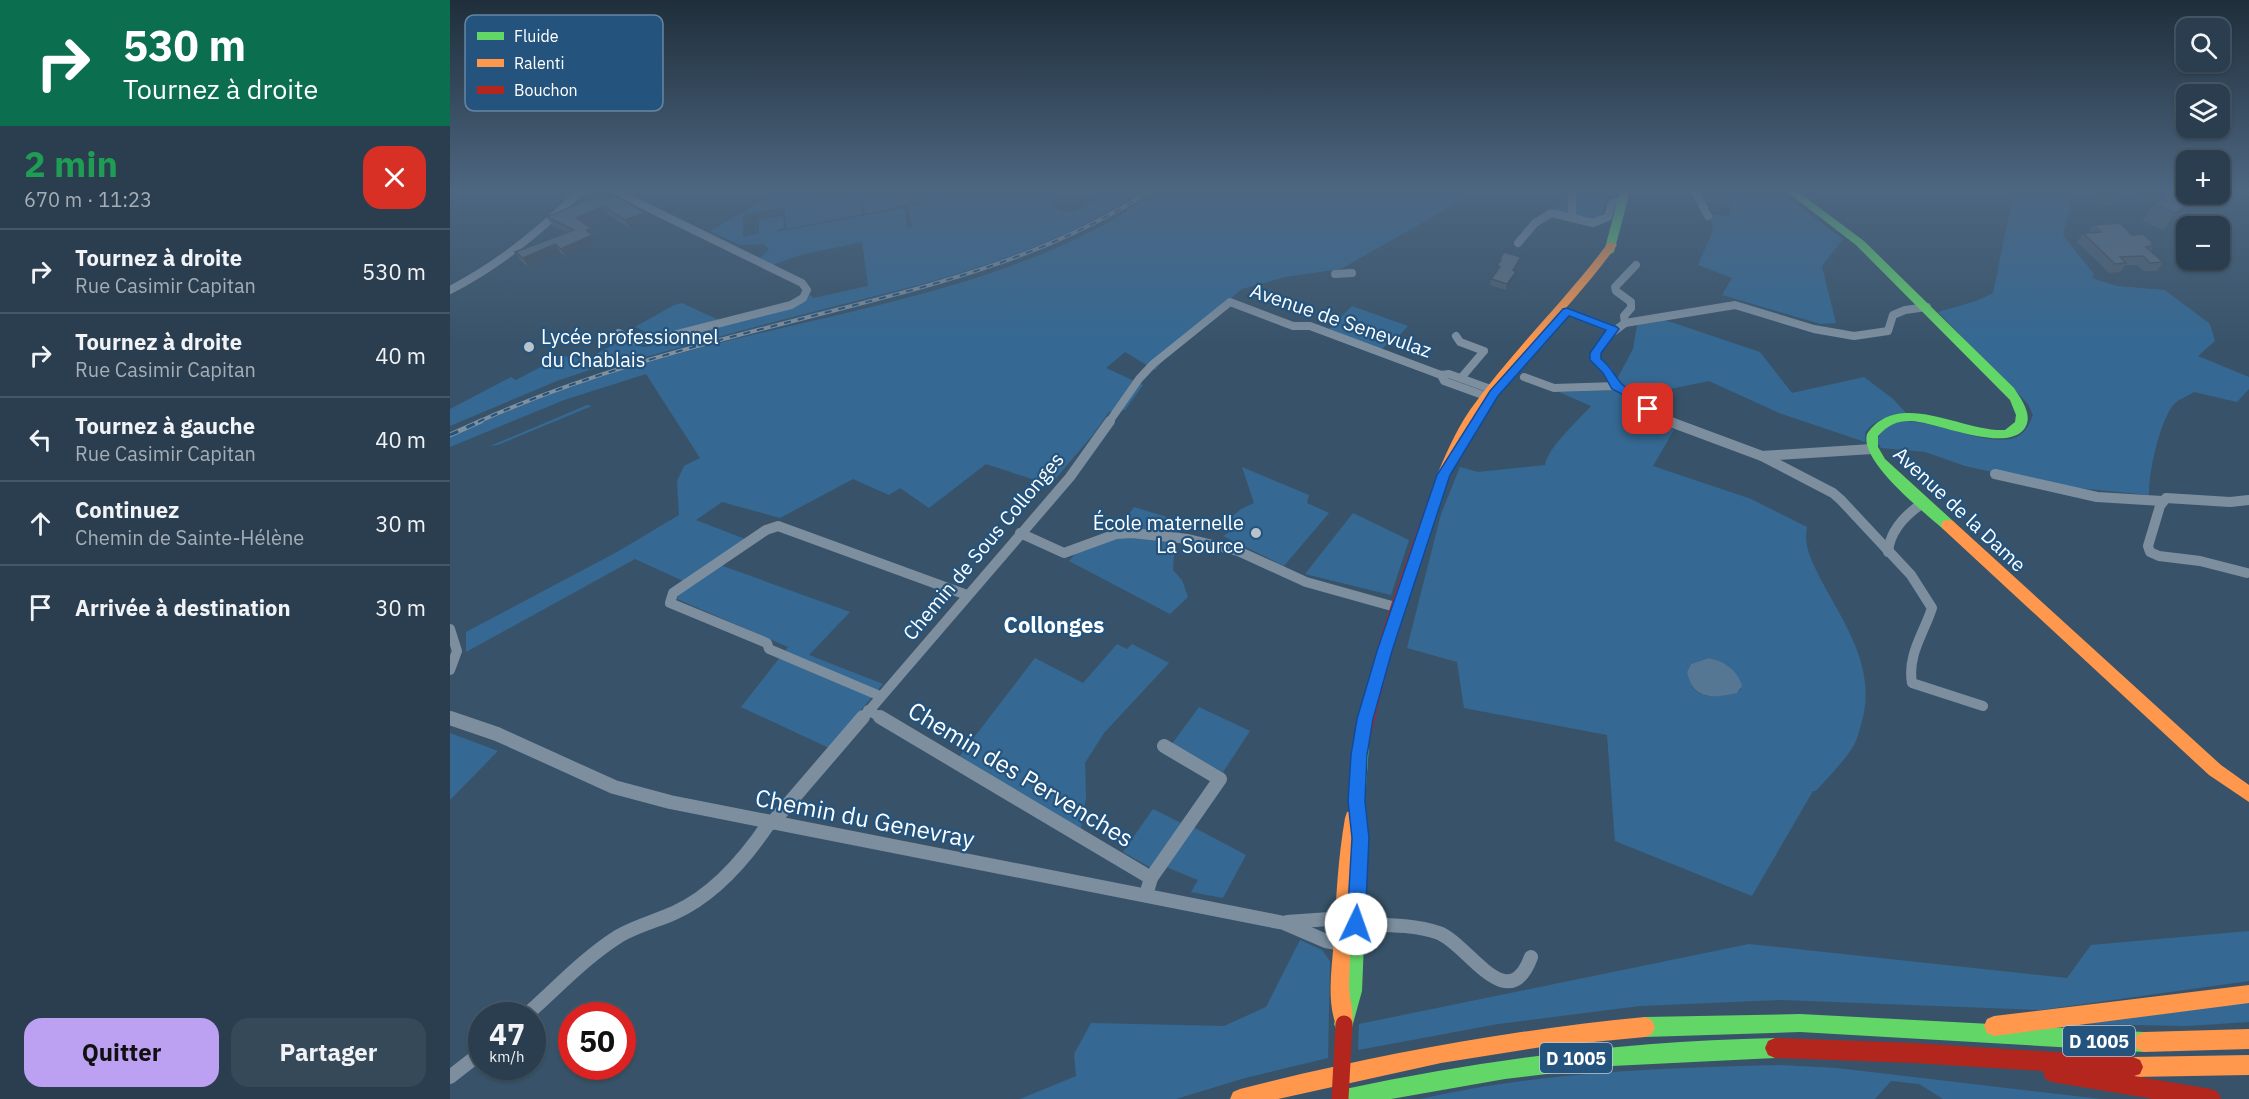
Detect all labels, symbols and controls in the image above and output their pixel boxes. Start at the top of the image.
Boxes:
legend [465,15,663,111]
text: 530 m [123,18,246,73]
map controls [2176,18,2230,270]
button: search [2176,18,2230,72]
icon: right [24,24,102,102]
text: Fluide [514,26,559,46]
text: Ralenti [514,53,564,73]
text: Tournez à droite [123,71,318,106]
text: Bouchon [514,80,578,100]
button: layers [2176,84,2230,138]
text: 2 min [24,140,118,187]
button: close [363,146,426,209]
button: + [2176,150,2230,204]
text: 670 m · 11:23 [24,186,152,213]
button: − [2176,216,2230,270]
text: Tournez à droite [75,243,242,272]
icon: right [24,255,57,288]
text: 530 m [362,257,426,286]
text: Rue Casimir Capitan [75,272,256,299]
street label: Avenue de Senevulaz [1247,276,1435,364]
place label: Lycée professionnel du Chablais [541,323,719,373]
text: Tournez à droite [75,327,242,356]
icon: right [24,339,57,372]
marker: Lycée professionnel du Chablais [522,340,536,354]
text: 40 m [375,341,426,370]
text: Rue Casimir Capitan [75,356,256,383]
pin [1622,383,1673,434]
icon: arrive [1631,392,1664,425]
text: Tournez à gauche [75,411,255,440]
icon: left [24,423,57,456]
text: 40 m [375,425,426,454]
text: Rue Casimir Capitan [75,440,256,467]
street label: Avenue de la Dame [1888,440,2032,578]
street label: Chemin de Sous Collonges [898,447,1068,645]
text: Continuez [75,495,179,524]
icon: ahead [24,507,57,540]
text: 30 m [375,509,426,538]
place label: École maternelle La Source [1093,509,1244,559]
text: Chemin de Sainte-Hélène [75,524,304,551]
marker: École maternelle La Source [1249,526,1263,540]
icon: arrive [24,591,57,624]
text: Arrivée à destination [75,593,291,622]
text: 30 m [375,593,426,622]
district label: Collonges [1004,611,1104,637]
street label: Chemin des Pervenches [902,694,1140,854]
street label: Chemin du Genevray [753,781,977,855]
position arrow [1324,892,1388,956]
speed limit sign: 50 [558,1002,636,1080]
text: 47 [489,1014,525,1053]
button: Quitter [24,1018,219,1087]
button: Partager [231,1018,426,1087]
road number: D 1005 [2063,1026,2135,1056]
road number: D 1005 [1540,1043,1612,1073]
text: km/h [489,1047,525,1066]

